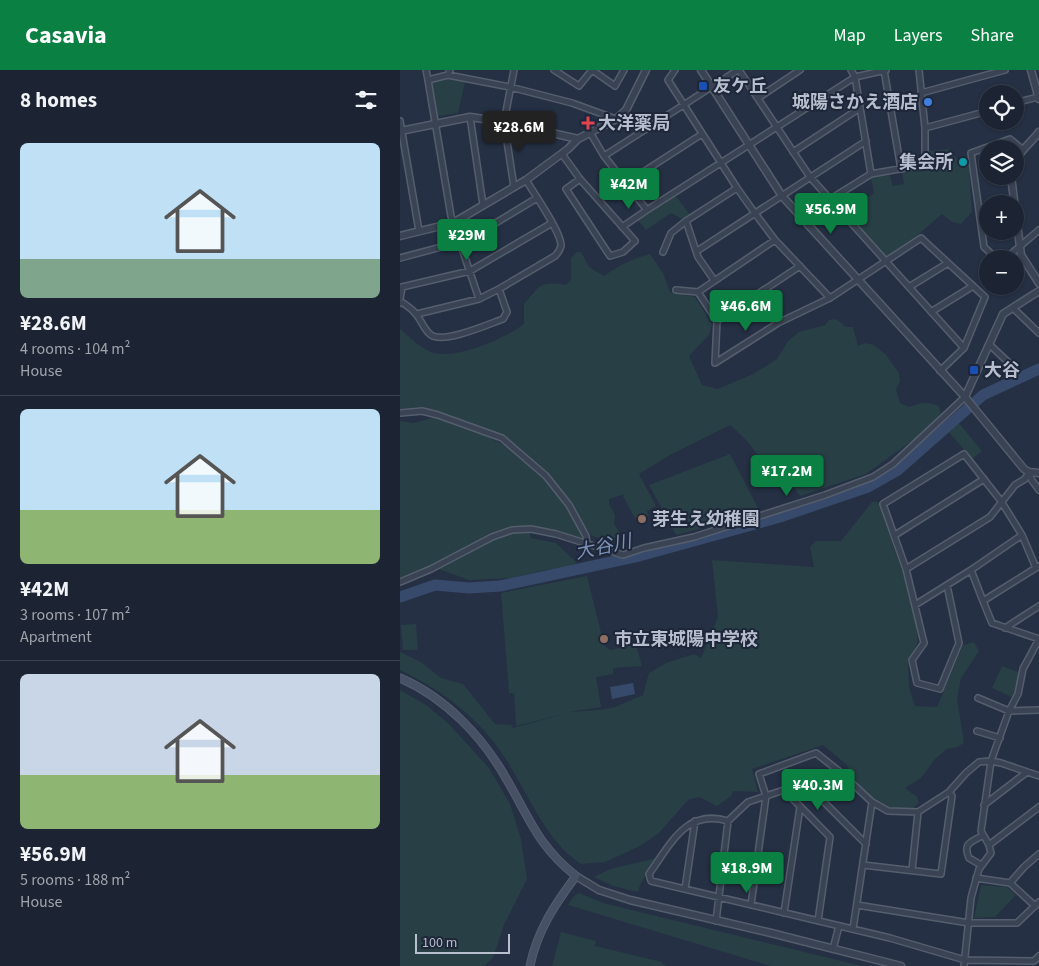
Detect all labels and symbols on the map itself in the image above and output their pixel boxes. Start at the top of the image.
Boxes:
place label: 友ケ丘 [713,74,767,99]
marker: 友ケ丘 [697,80,709,92]
place label: 城陽さかえ酒店 [792,90,918,115]
marker: 城陽さかえ酒店 [922,96,934,108]
pin: ¥28.6M [478,111,560,153]
place label: 大洋薬局 [598,111,670,136]
marker: 大洋薬局 [582,117,594,129]
place label: 集会所 [899,150,953,175]
marker: 集会所 [957,156,969,168]
pin: ¥42M [599,168,659,210]
pin: ¥56.9M [790,192,872,235]
pin: ¥29M [437,218,497,261]
pin: ¥46.6M [705,290,787,332]
place label: 大谷 [984,358,1020,383]
marker: 大谷 [968,364,980,376]
pin: ¥17.2M [746,454,828,497]
place label: 芽生え幼稚園 [652,507,760,532]
marker: 芽生え幼稚園 [636,513,648,525]
water label: 大谷川 [573,528,636,567]
place label: 市立東城陽中学校 [614,627,758,652]
marker: 市立東城陽中学校 [598,633,610,645]
pin: ¥40.3M [777,768,859,811]
pin: ¥18.9M [706,852,788,894]
scale bar [415,931,510,954]

